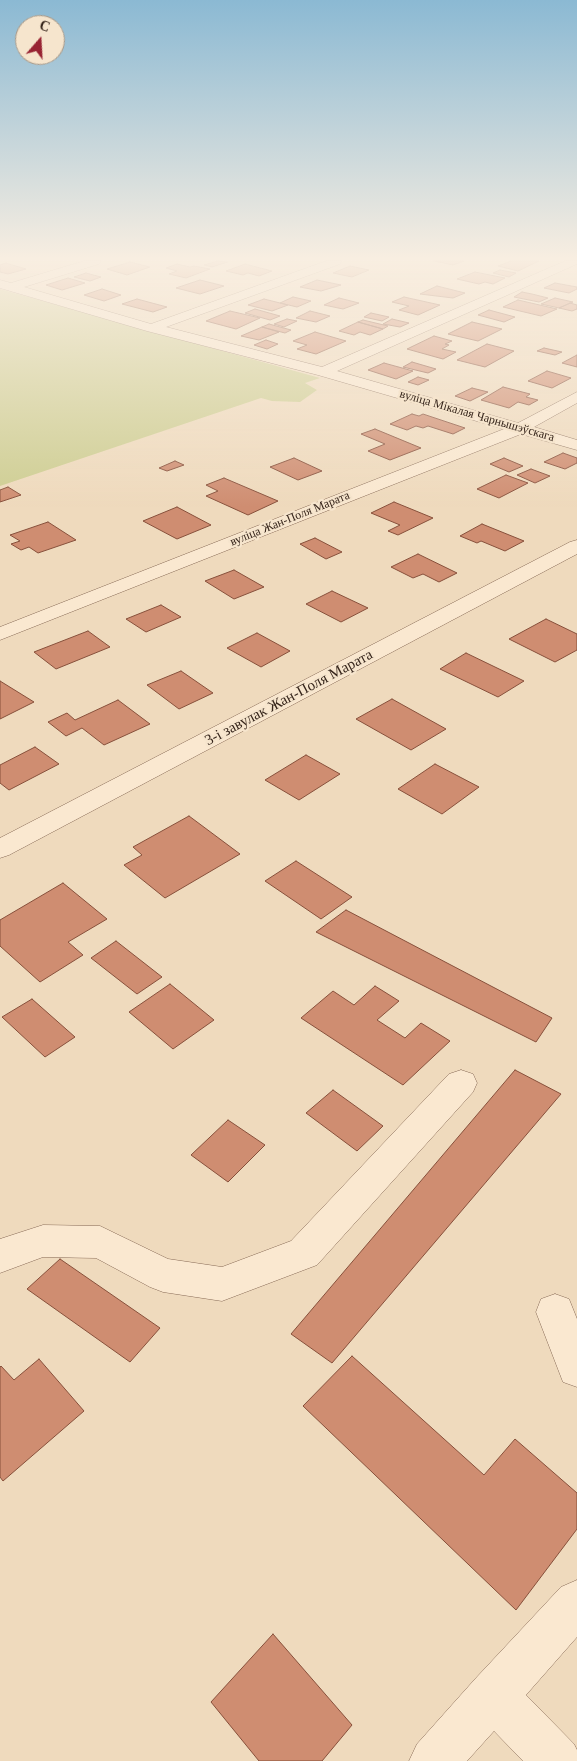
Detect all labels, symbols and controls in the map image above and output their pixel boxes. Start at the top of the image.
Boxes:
north arrow [15,15,65,65]
text: С [37,18,52,35]
street label: вуліца Мікалая Чарнышэўскага [398,387,556,445]
street label: вуліца Жан-Поля Марата [228,488,352,550]
street label: 3-і завулак Жан-Поля Марата [202,646,376,750]

